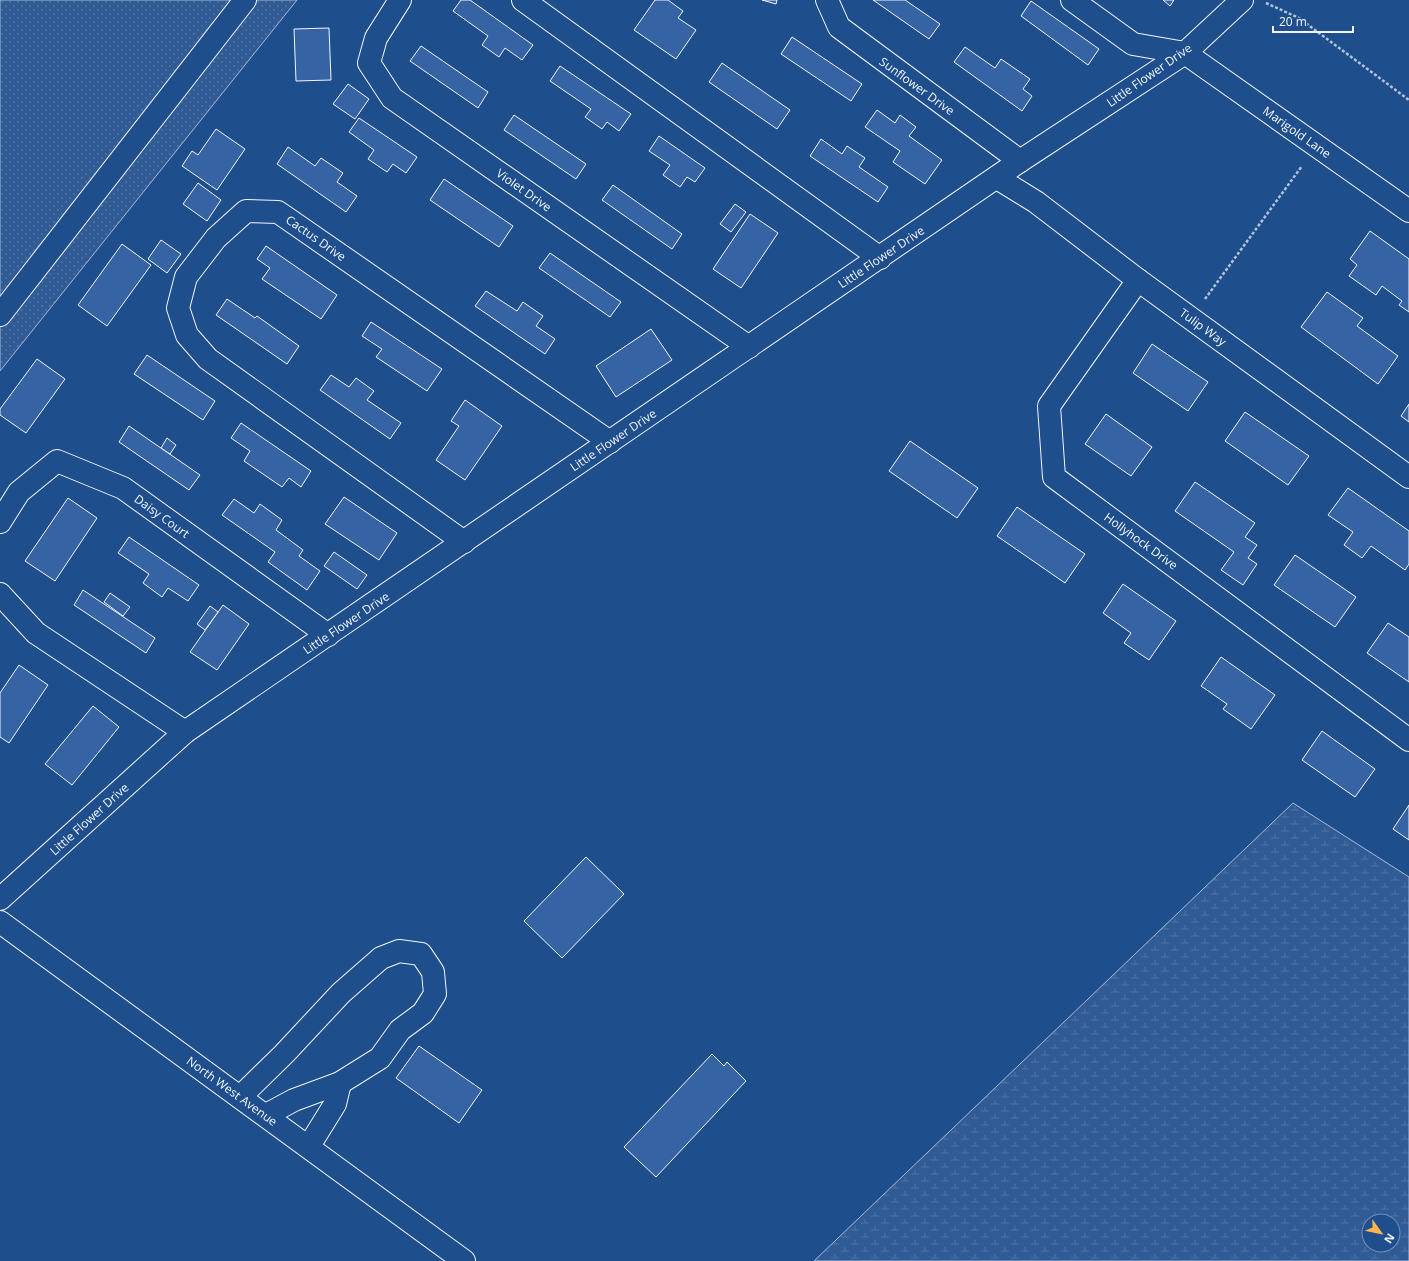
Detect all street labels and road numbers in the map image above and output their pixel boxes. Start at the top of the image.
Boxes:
street label: Little Flower Drive [1103,39,1195,111]
street label: Sunflower Drive [876,53,958,119]
street label: Marigold Lane [1259,102,1335,162]
street label: Violet Drive [493,165,555,215]
street label: Cactus Drive [283,211,350,265]
street label: Little Flower Drive [835,222,928,292]
street label: Tulip Way [1176,304,1231,350]
street label: Little Flower Drive [567,405,660,475]
street label: Daisy Court [131,490,193,542]
street label: Hollyhock Drive [1101,508,1182,574]
street label: Little Flower Drive [300,588,393,658]
street label: Little Flower Drive [46,779,132,859]
street label: North West Avenue [183,1052,281,1130]

